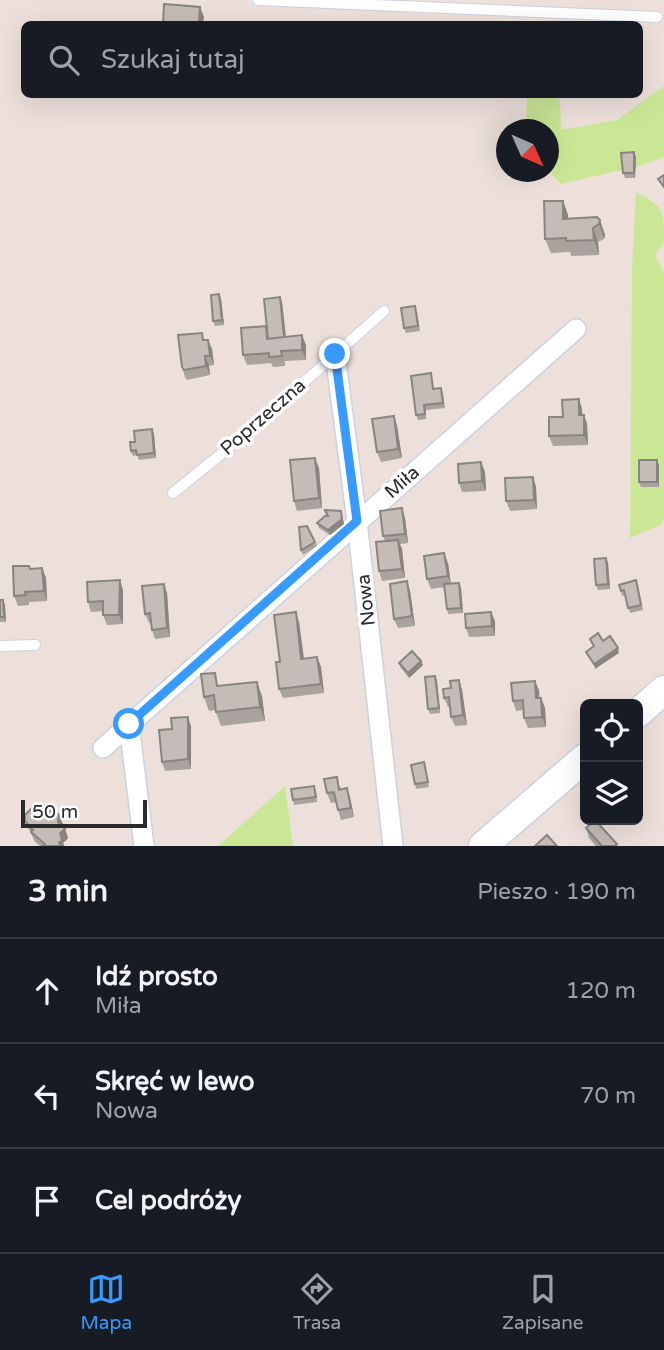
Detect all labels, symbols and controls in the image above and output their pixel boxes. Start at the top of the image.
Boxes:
search box [21,21,643,98]
icon: search [45,41,83,79]
text: Szukaj tutaj [101,44,245,75]
north arrow [496,119,559,182]
route end [319,338,350,369]
street label: Poprzeczna [216,374,310,460]
street label: Miła [380,461,424,503]
street label: Nowa [352,573,380,627]
map controls [580,699,643,825]
button: locate [580,699,643,762]
route start [113,708,144,739]
button: layers [580,762,643,825]
scale bar [21,797,147,829]
text: 50 m [32,801,78,823]
text: 3 min [28,873,108,910]
text: Pieszo · 190 m [477,878,636,906]
text: Idź prosto [95,961,218,992]
icon: ahead [28,972,66,1010]
text: 120 m [566,977,636,1005]
text: Miła [95,992,142,1020]
text: Skręć w lewo [95,1066,255,1097]
icon: left [28,1077,66,1115]
text: 70 m [580,1082,636,1110]
text: Nowa [95,1097,158,1125]
icon: arrive [28,1182,66,1220]
text: Cel podróży [95,1185,242,1216]
tab: Mapa [80,1270,132,1334]
tab: Trasa [293,1270,341,1334]
tab: Zapisane [502,1270,584,1334]

